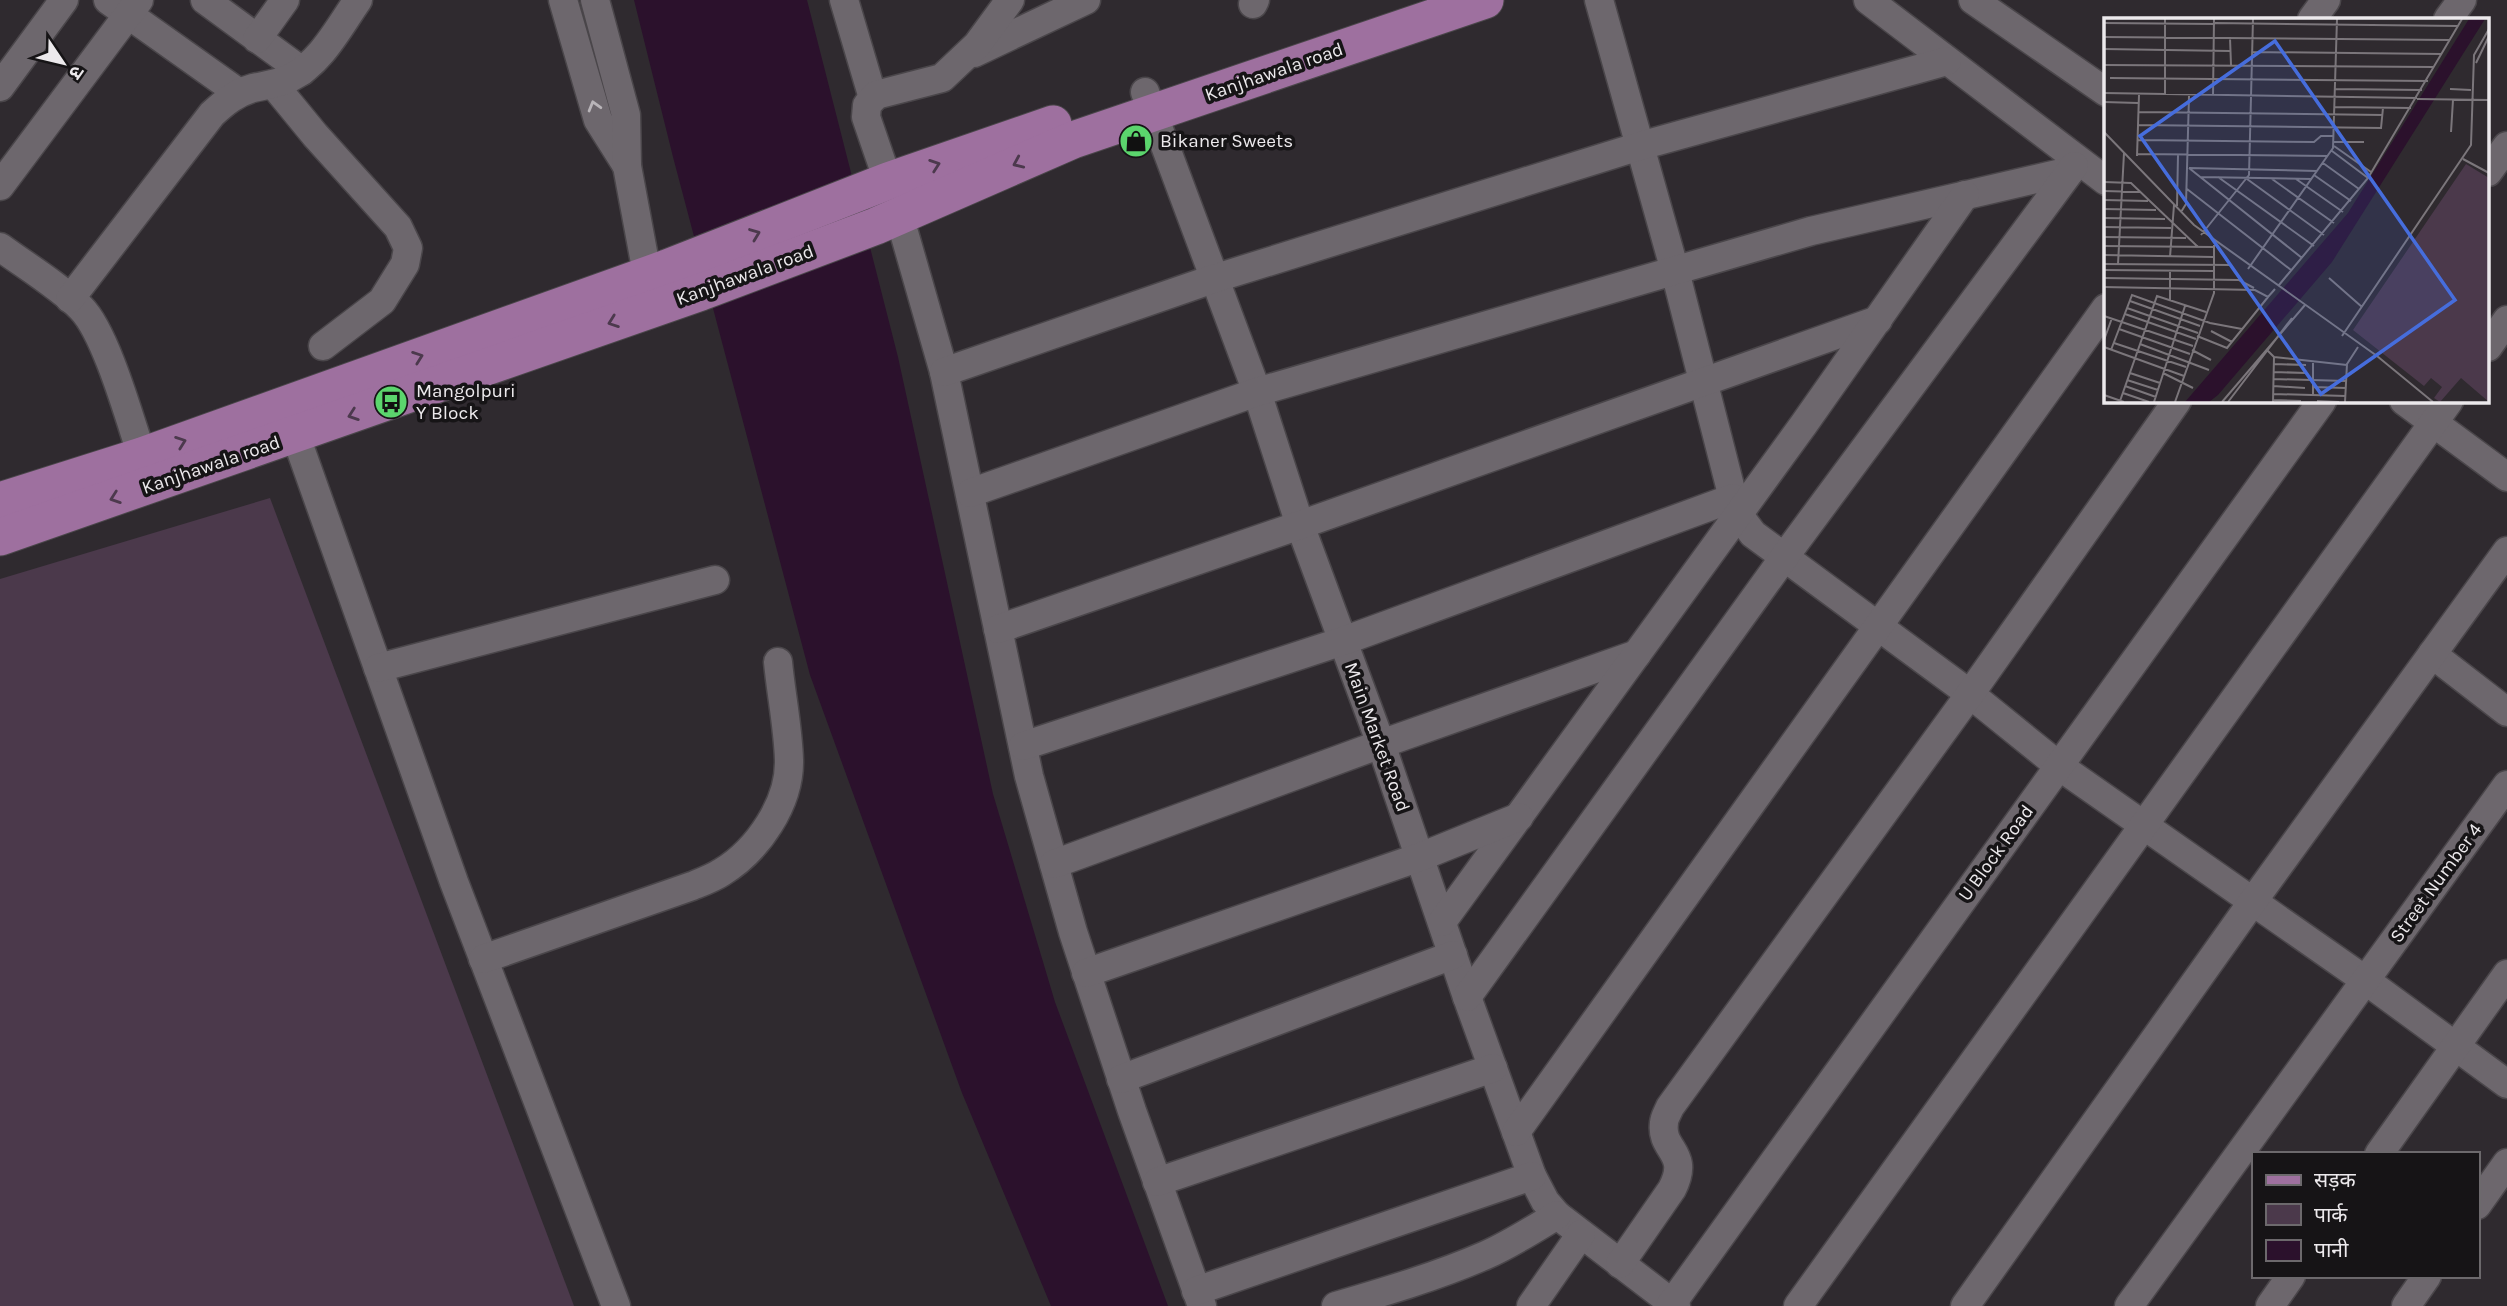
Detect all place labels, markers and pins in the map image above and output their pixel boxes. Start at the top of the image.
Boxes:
shop icon: Bikaner Sweets [1117,122,1155,160]
place label: Bikaner Sweets [1160,130,1293,152]
place label: Mangolpuri Y Block [416,380,516,424]
bus stop icon: Mangolpuri Y Block [372,383,410,421]

